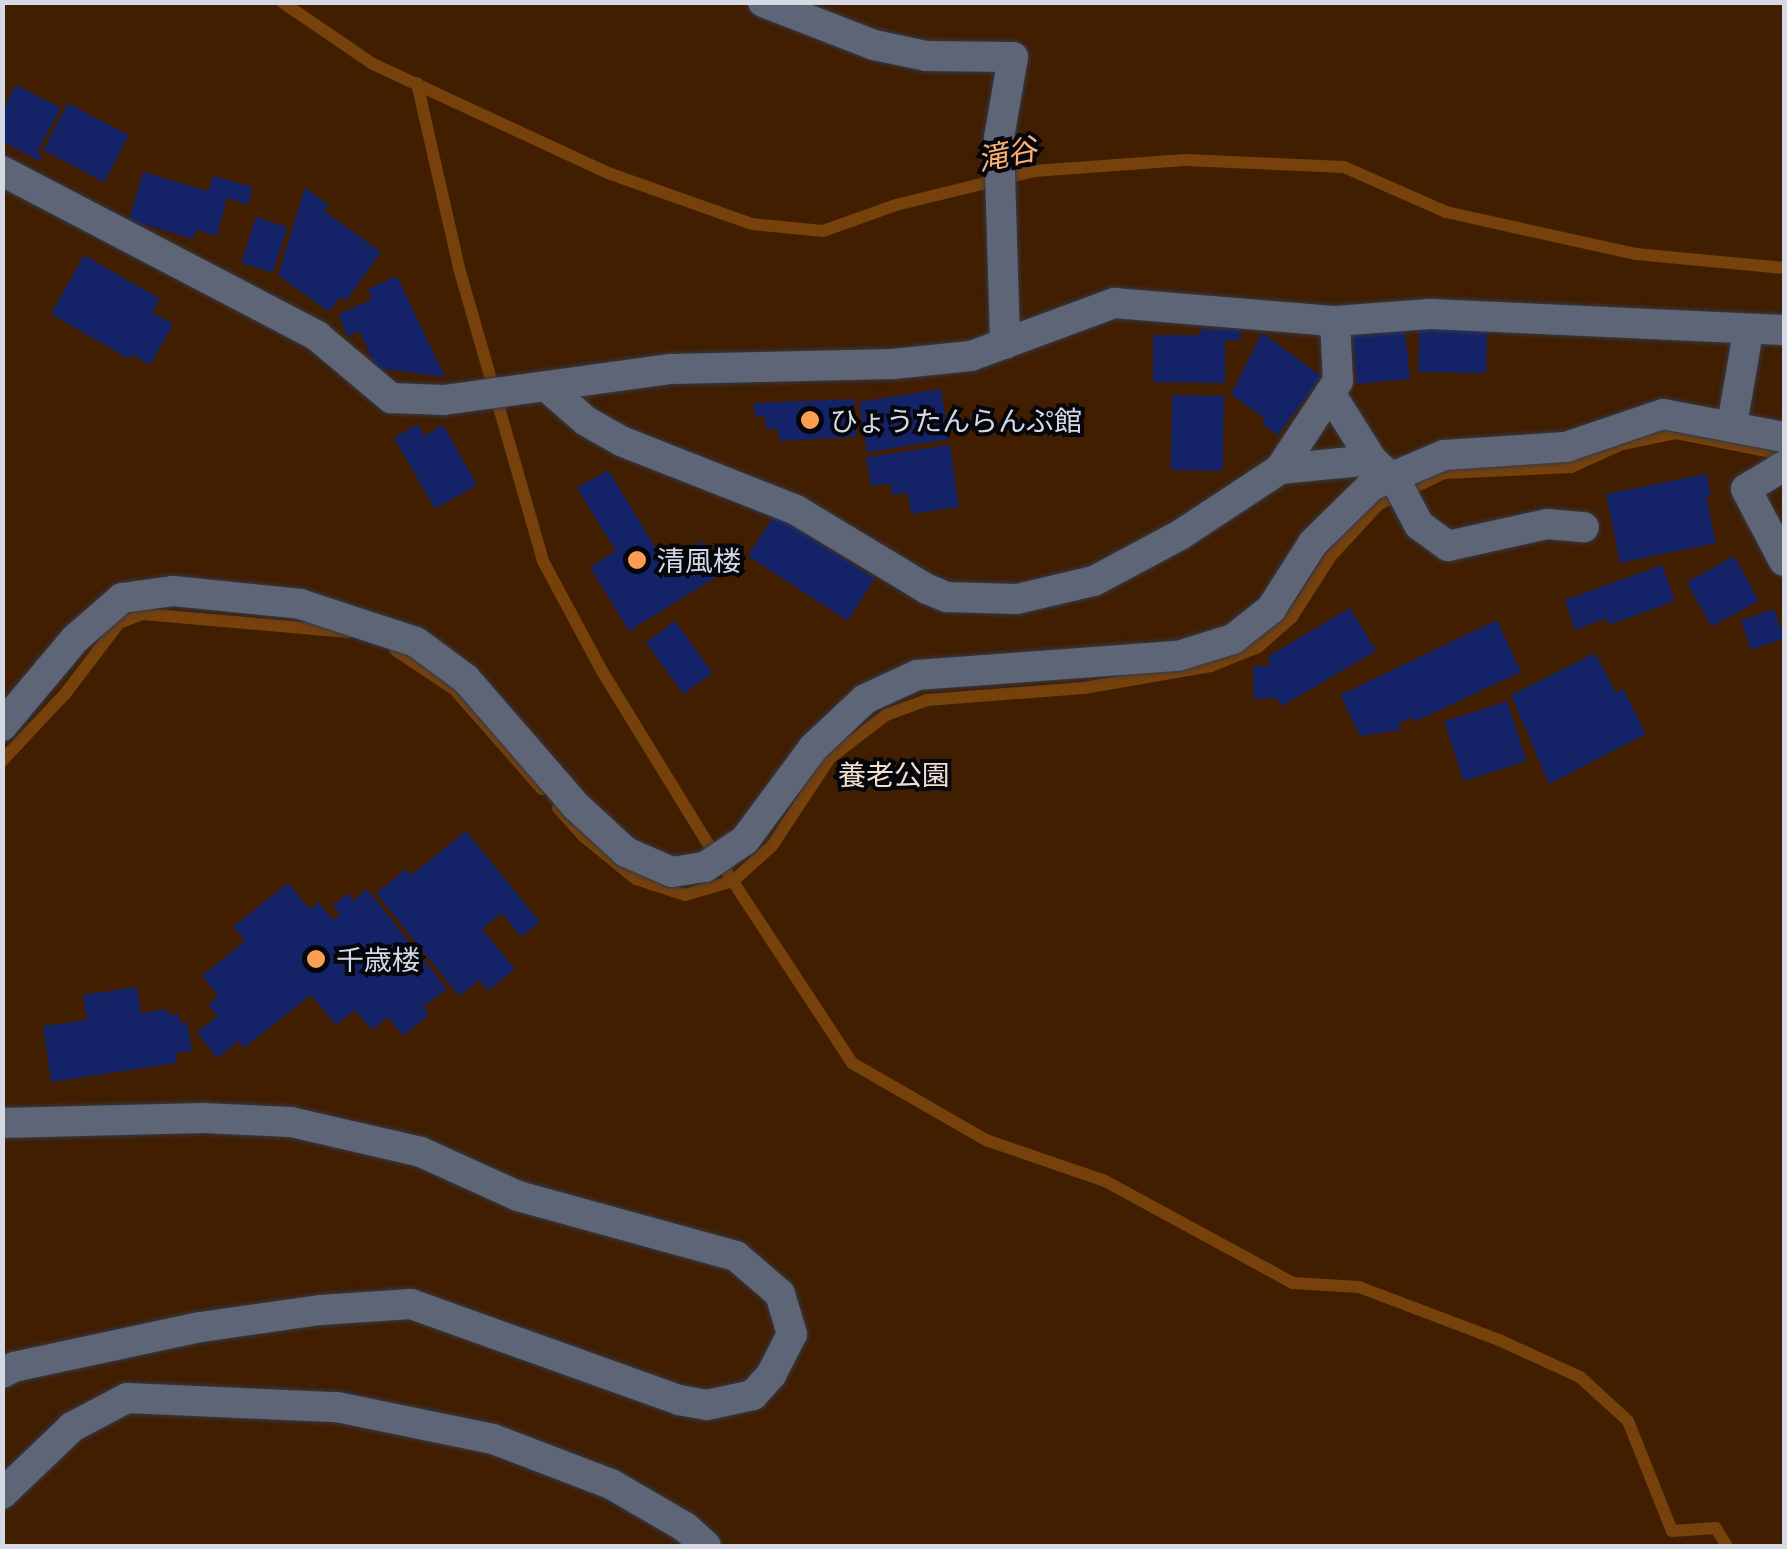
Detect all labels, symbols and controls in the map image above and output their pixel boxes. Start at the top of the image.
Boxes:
water label: 滝谷 [974,130,1040,178]
place label: ひょうたんらんぷ館 [830,403,1082,437]
marker: ひょうたんらんぷ館 [799,409,821,431]
place label: 清風楼 [657,543,741,577]
marker: 清風楼 [626,549,648,571]
park label: 養老公園 [838,757,950,791]
place label: 千歳楼 [336,942,420,976]
marker: 千歳楼 [305,948,327,970]

